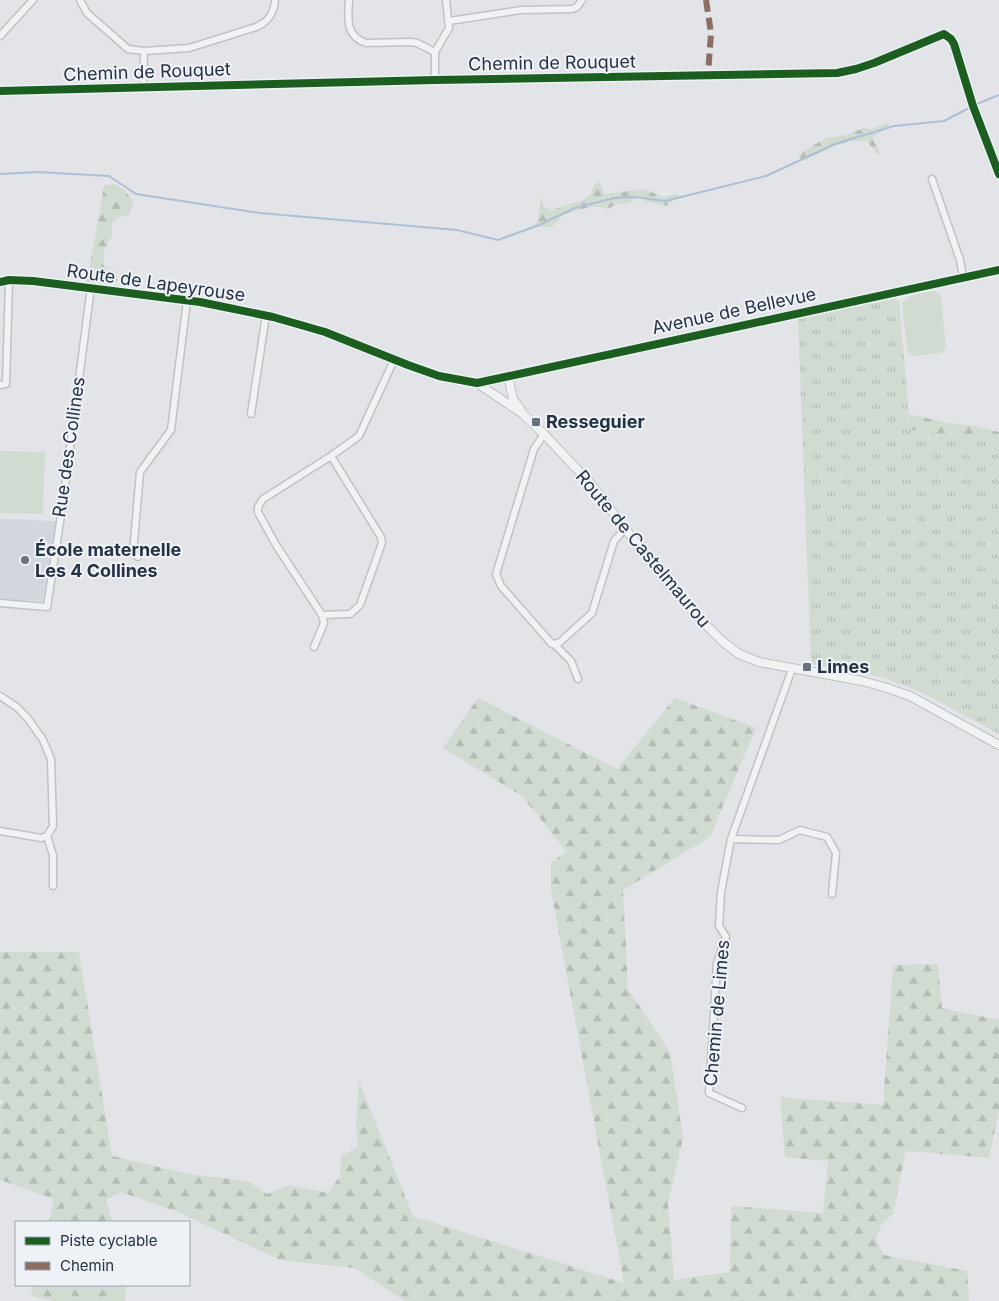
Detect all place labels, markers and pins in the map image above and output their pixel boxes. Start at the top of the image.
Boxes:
place label: Resseguier [546,411,645,432]
marker: Resseguier [530,416,542,428]
place label: École maternelle Les 4 Collines [35,539,182,581]
marker: École maternelle Les 4 Collines [19,554,31,566]
place label: Limes [817,656,869,677]
marker: Limes [801,661,813,673]

